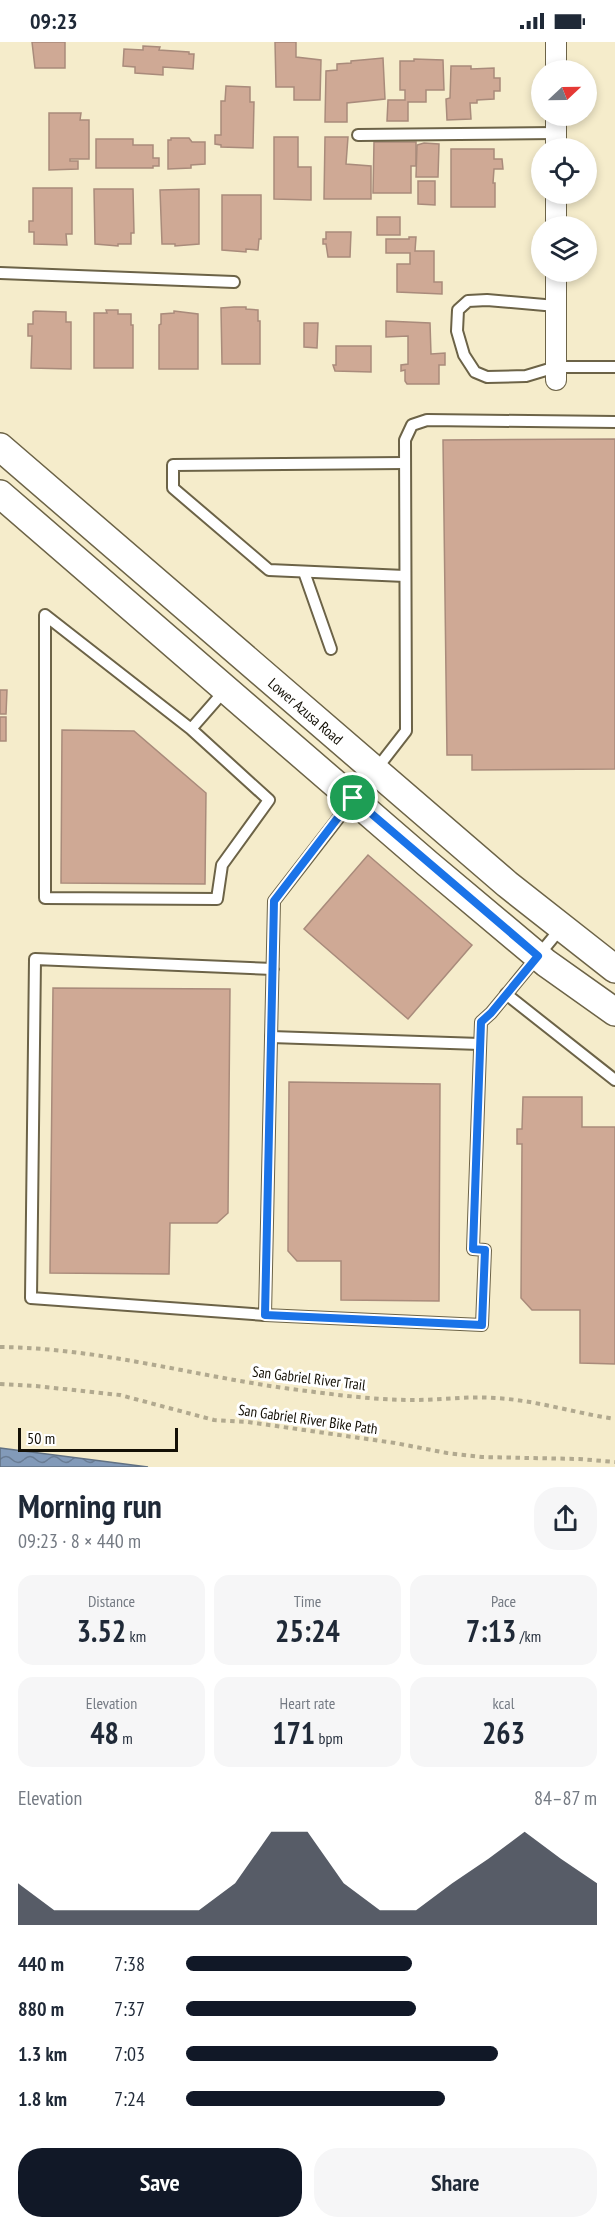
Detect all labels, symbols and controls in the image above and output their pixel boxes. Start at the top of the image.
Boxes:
text: 09:23 [30,7,78,35]
north arrow [531,60,597,126]
map controls [531,60,597,282]
button: locate [531,138,597,204]
button: layers [531,216,597,282]
street label: Lower Azusa Road [265,673,347,748]
pin [327,772,378,823]
icon: arrive [336,781,369,814]
street label: San Gabriel River Trail [251,1362,367,1394]
street label: San Gabriel River Bike Path [237,1400,379,1438]
scale bar [18,1425,178,1452]
text: 50 m [27,1428,55,1448]
text: Morning run [18,1484,162,1527]
button: share [534,1487,597,1550]
text: 09:23 · 8 × 440 m [18,1528,141,1554]
text: Distance [88,1591,135,1611]
text: Time [294,1591,321,1611]
text: Pace [491,1591,516,1611]
text: 3.52 [77,1611,126,1650]
text: 25:24 [275,1611,340,1650]
text: 7:13 [466,1611,516,1650]
text: km [126,1626,146,1646]
text: /km [516,1626,541,1646]
text: Elevation [86,1693,137,1713]
text: Heart rate [280,1693,335,1713]
text: kcal [493,1693,514,1713]
text: 48 [90,1713,119,1752]
text: 171 [272,1713,315,1752]
text: 263 [482,1713,525,1752]
text: m [119,1728,133,1748]
text: bpm [315,1728,343,1748]
text: Elevation [18,1785,82,1811]
text: 84–87 m [534,1785,597,1811]
text: 440 m [18,1951,64,1977]
text: 7:38 [114,1951,145,1977]
text: 880 m [18,1996,64,2022]
text: 7:37 [114,1996,145,2022]
text: 1.3 km [18,2041,67,2067]
text: 7:03 [114,2041,145,2067]
text: 1.8 km [18,2086,67,2112]
text: 7:24 [114,2086,145,2112]
button: Save [18,2148,302,2217]
button: Share [314,2148,597,2217]

